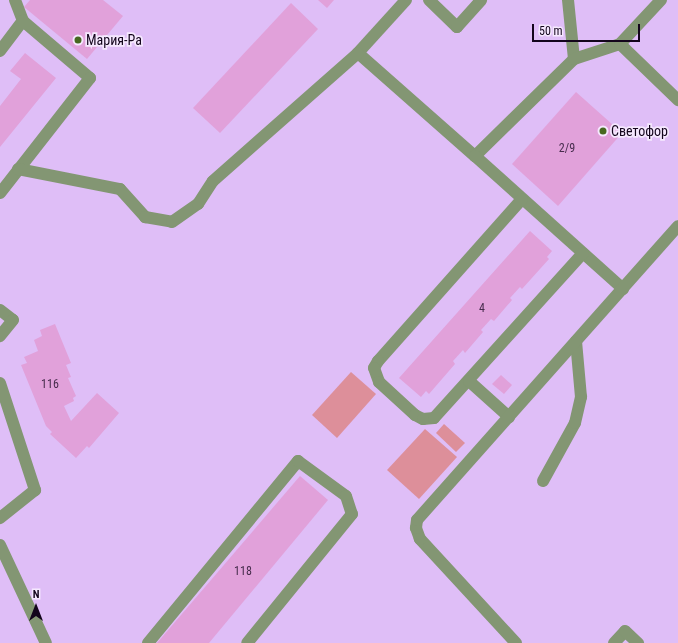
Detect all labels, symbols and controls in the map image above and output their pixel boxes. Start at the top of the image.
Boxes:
scale bar [534,16,642,42]
text: 50 m [539,24,563,38]
place label: Мария-Ра [86,32,142,48]
marker: Мария-Ра [73,35,83,45]
place label: Светофор [611,123,668,139]
marker: Светофор [598,126,608,136]
house number: 2/9 [559,142,575,156]
house number: 4 [479,302,485,316]
house number: 116 [41,378,59,392]
house number: 118 [234,565,252,579]
north arrow [16,587,56,627]
text: N [33,588,39,601]

